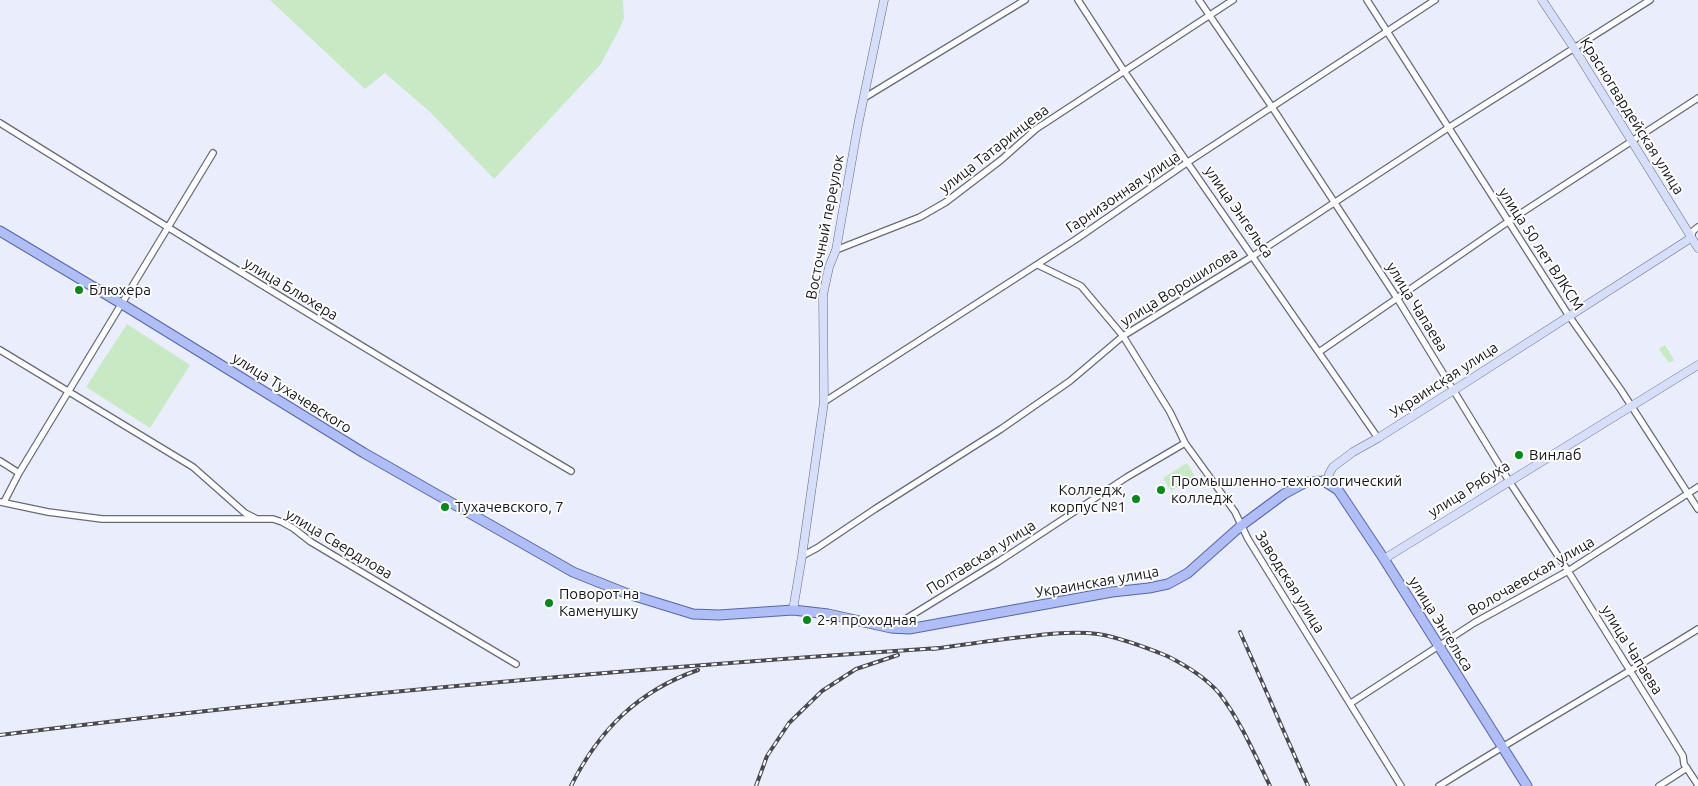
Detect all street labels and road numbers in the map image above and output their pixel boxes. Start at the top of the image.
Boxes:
street label: Красногвардейская улица [1576,34,1688,198]
street label: улица Татаринцева [936,101,1052,197]
street label: Гарнизонная улица [1062,147,1184,237]
street label: Восточный переулок [802,153,848,301]
street label: улица Энгельса [1201,163,1277,261]
street label: улица 50 лет ВЛКСМ [1495,184,1587,314]
street label: улица Ворошилова [1117,244,1241,330]
street label: улица Блюхера [241,254,341,324]
street label: улица Чапаева [1382,259,1452,355]
street label: Украинская улица [1387,338,1501,422]
street label: улица Тухачевского [229,349,355,437]
street label: улица Рябуха [1425,457,1513,521]
street label: улица Свердлова [282,505,396,583]
street label: Полтавская улица [923,516,1039,598]
street label: Заводская улица [1251,528,1329,636]
street label: Волочаевская улица [1465,532,1597,620]
street label: Украинская улица [1034,562,1160,602]
street label: улица Энгельса [1405,573,1477,675]
street label: улица Чапаева [1597,602,1667,698]

